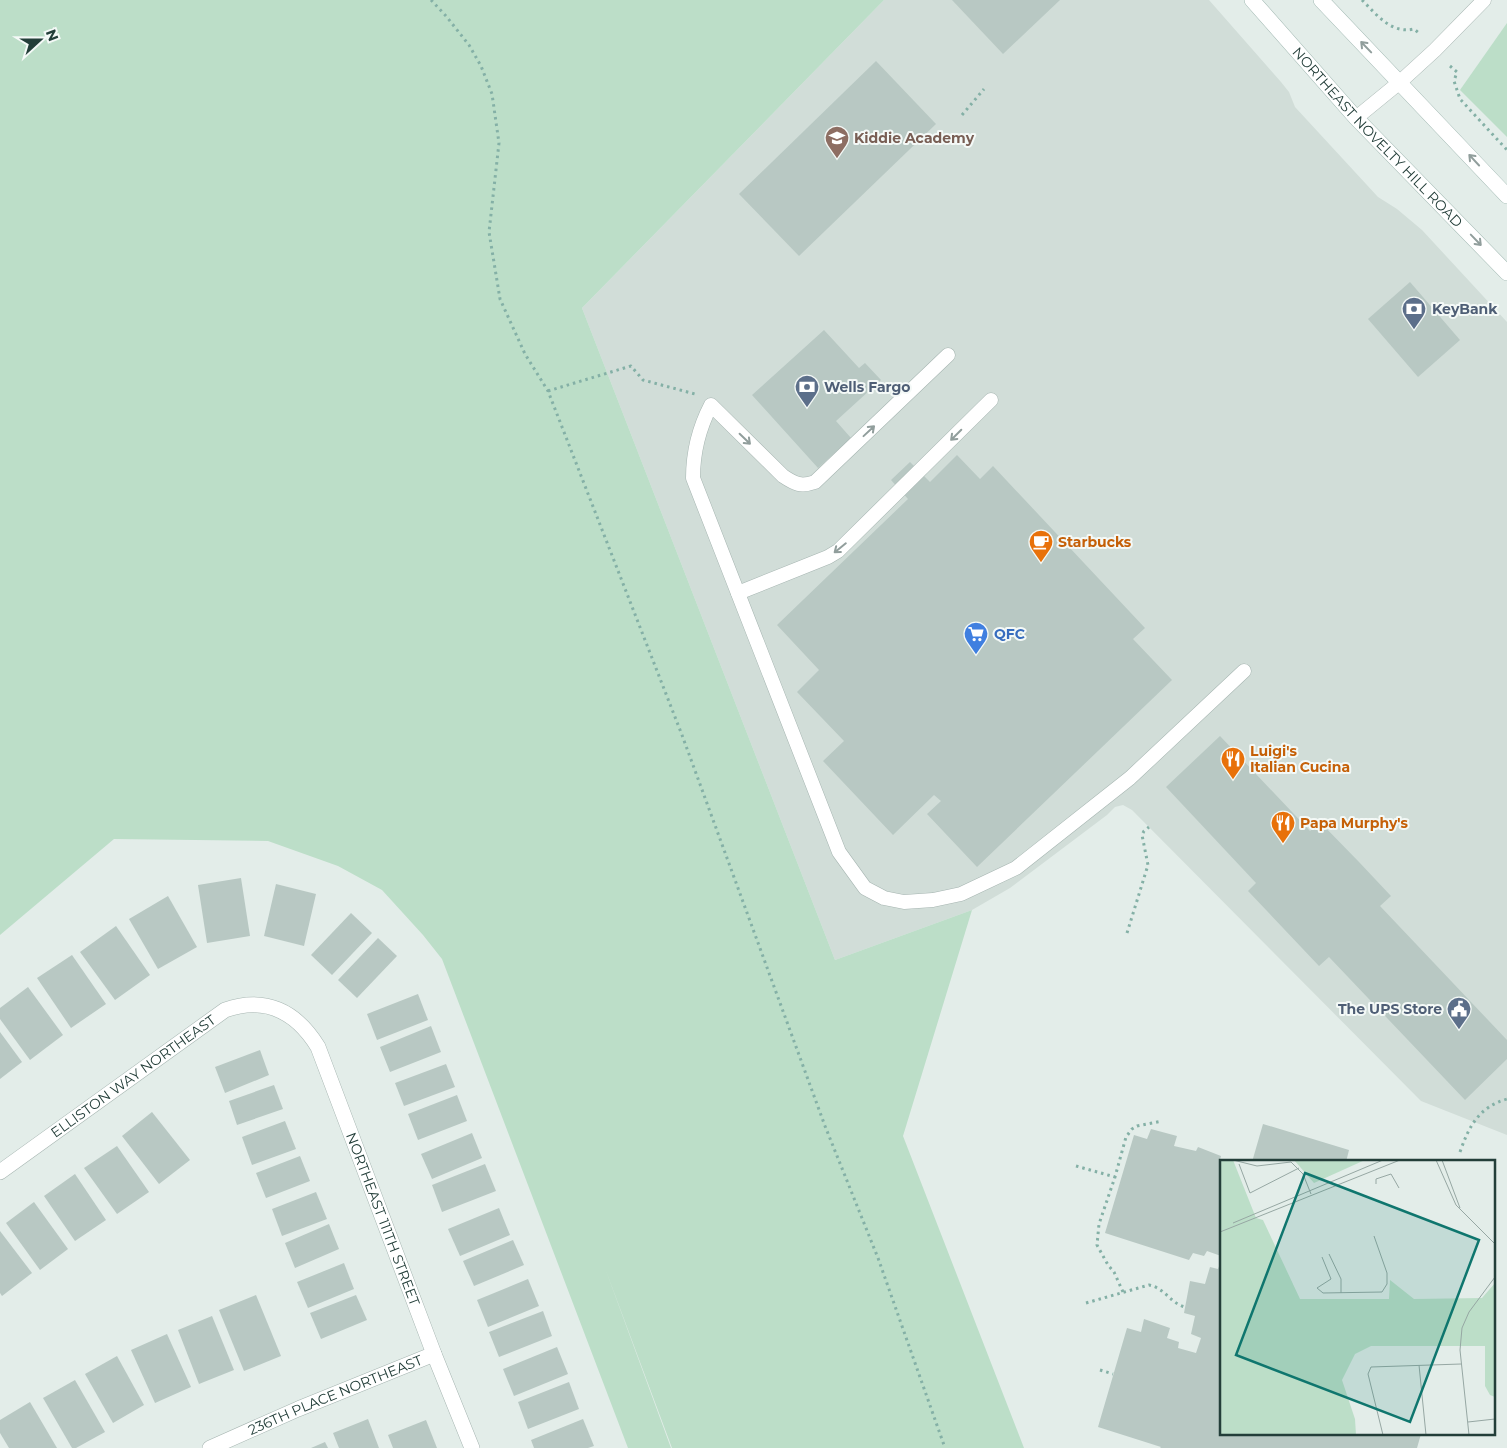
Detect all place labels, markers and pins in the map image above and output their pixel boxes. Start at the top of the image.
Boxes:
school or university icon: Kiddie Academy [824,125,850,159]
place label: Kiddie Academy [854,129,975,147]
bank icon: KeyBank [1401,296,1427,330]
place label: KeyBank [1432,300,1498,318]
bank icon: Wells Fargo [794,374,820,408]
place label: Wells Fargo [824,378,910,396]
cafe icon: Starbucks [1028,529,1054,563]
place label: Starbucks [1058,533,1132,551]
supermarket icon: QFC [963,621,989,655]
place label: QFC [994,625,1025,643]
place label: Luigi's Italian Cucina [1250,742,1350,776]
restaurant icon: Luigi's Italian Cucina [1220,746,1246,780]
restaurant icon: Papa Murphy's [1270,810,1296,844]
place label: Papa Murphy's [1300,814,1409,832]
public building icon: The UPS Store [1446,996,1472,1030]
place label: The UPS Store [1338,1000,1442,1018]

